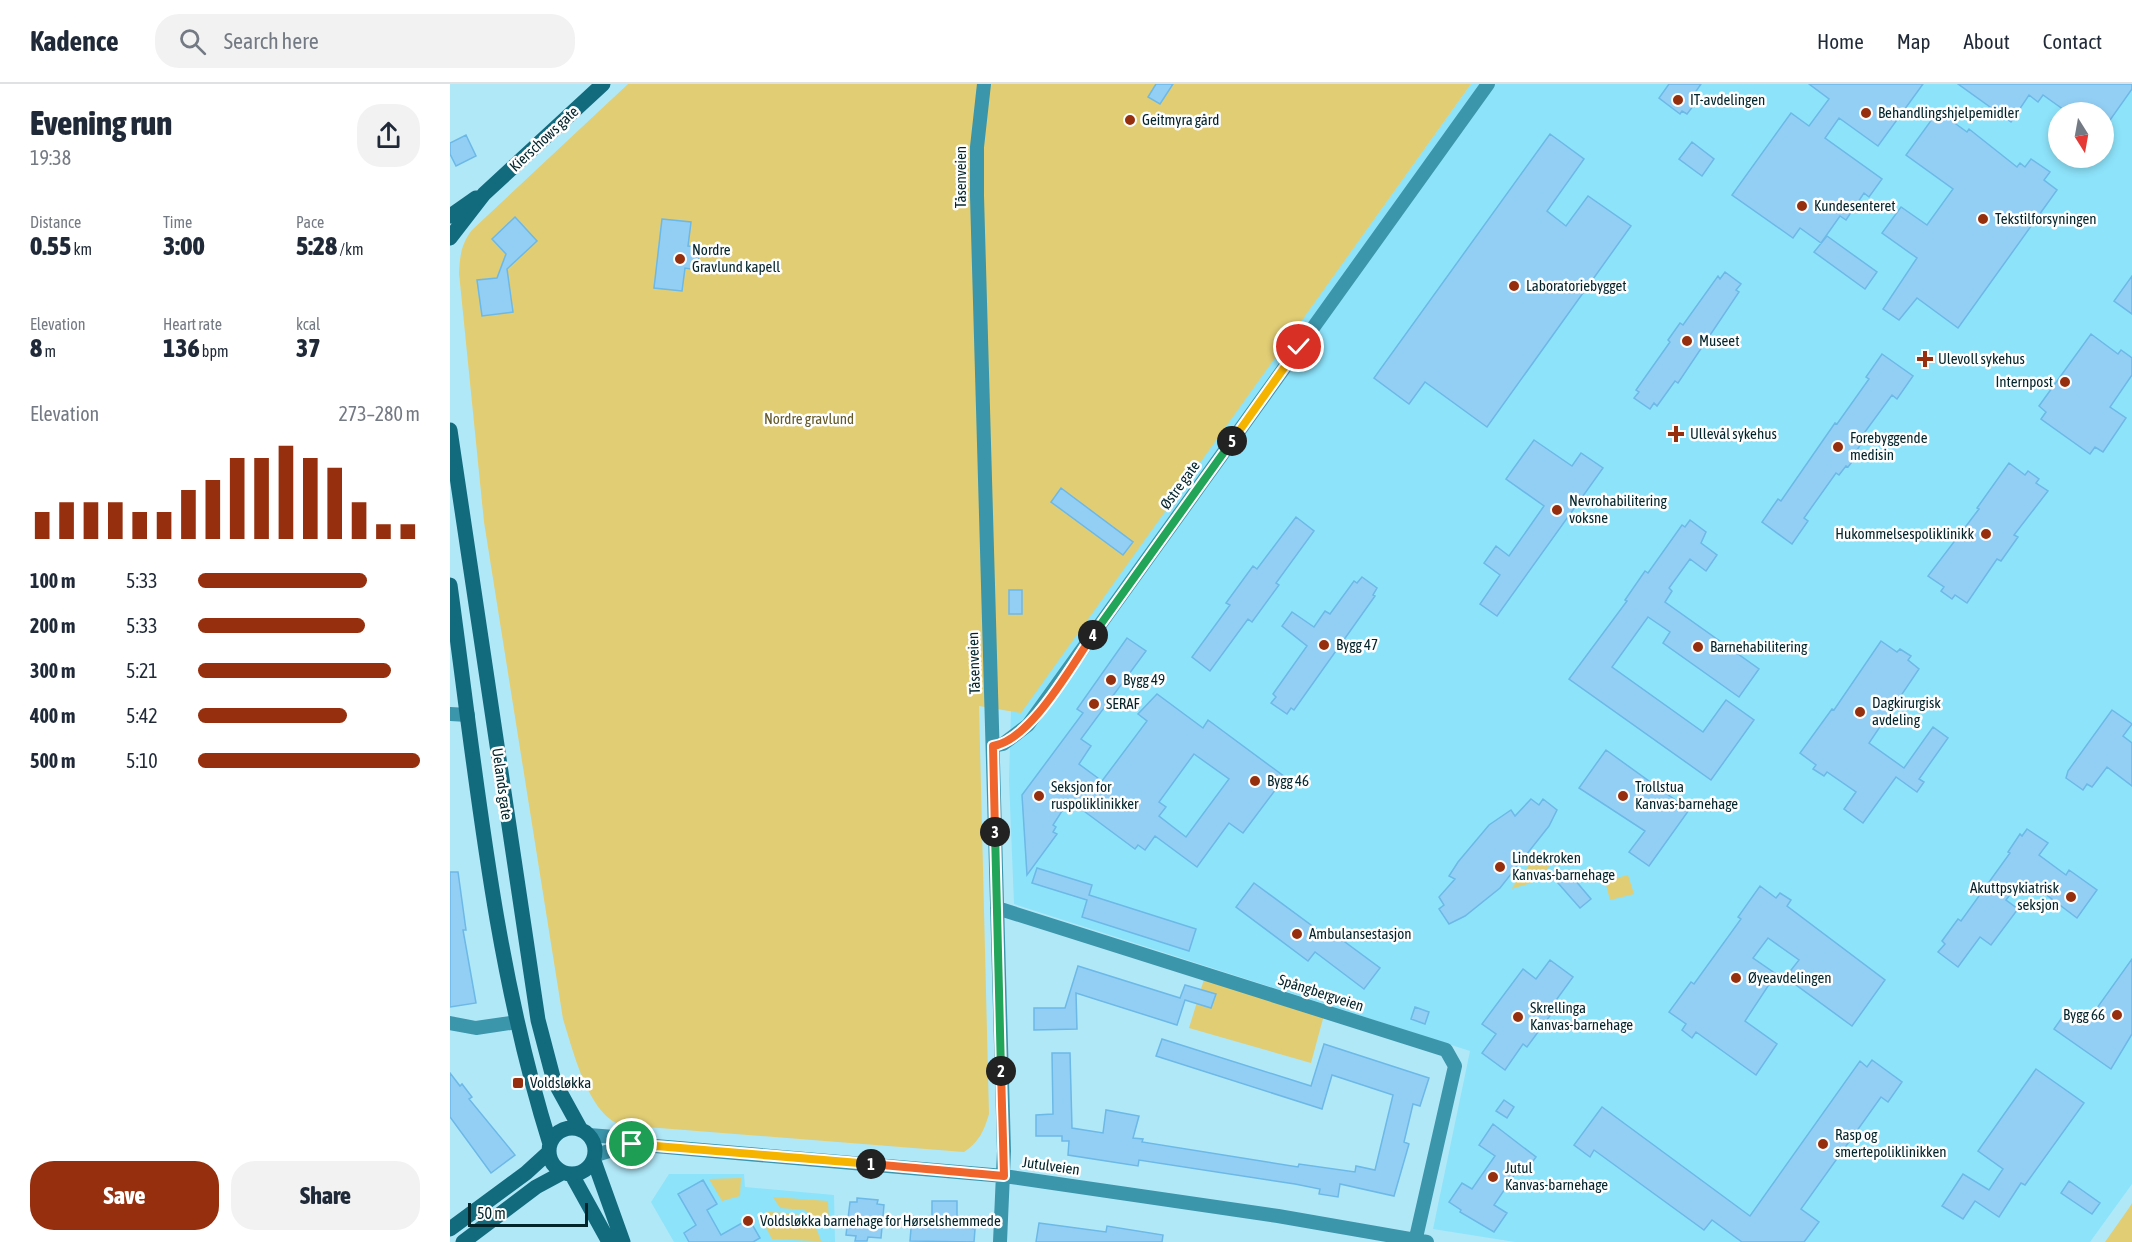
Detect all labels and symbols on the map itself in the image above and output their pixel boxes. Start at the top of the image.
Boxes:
place label: IT-avdelingen [1690,91,1765,108]
marker: IT-avdelingen [1671,93,1685,107]
street label: Kierschows gate [506,102,582,175]
north arrow [2048,102,2114,168]
place label: Behandlingshjelpemidler [1878,104,2019,121]
marker: Behandlingshjelpemidler [1859,106,1873,120]
place label: Geitmyra gård [1142,111,1219,128]
marker: Geitmyra gård [1123,113,1137,127]
street label: Tåsenveien [952,146,969,208]
place label: Kundesenteret [1814,197,1896,214]
marker: Kundesenteret [1795,199,1809,213]
place label: Tekstilforsyningen [1995,210,2096,227]
marker: Tekstilforsyningen [1976,212,1990,226]
place label: Nordre Gravlund kapell [692,241,780,275]
marker: Nordre Gravlund kapell [673,252,687,266]
place label: Laboratoriebygget [1526,277,1627,294]
marker: Laboratoriebygget [1507,279,1521,293]
pin [1273,321,1324,372]
place label: Museet [1699,332,1739,349]
marker: Museet [1680,334,1694,348]
marker: Ulevoll sykehus [1916,350,1934,368]
place label: Ulevoll sykehus [1938,350,2025,367]
place label: Internpost [1995,373,2053,390]
marker: Internpost [2058,375,2072,389]
park label: Nordre gravlund [764,410,854,427]
marker: Ullevål sykehus [1667,425,1685,443]
place label: Ullevål sykehus [1690,425,1777,442]
pin: 5 [1217,426,1247,456]
place label: Forebyggende medisin [1850,429,1928,463]
marker: Forebyggende medisin [1831,440,1845,454]
street label: Østre gate [1156,457,1203,512]
place label: Nevrohabilitering voksne [1569,492,1668,526]
marker: Nevrohabilitering voksne [1550,503,1564,517]
place label: Hukommelsespoliklinikk [1835,525,1974,542]
marker: Hukommelsespoliklinikk [1979,527,1993,541]
pin: 4 [1078,620,1108,650]
street label: Tåsenveien [964,632,983,694]
place label: Bygg 47 [1336,636,1378,653]
marker: Bygg 47 [1317,638,1331,652]
place label: Barnehabilitering [1710,638,1808,655]
marker: Barnehabilitering [1691,640,1705,654]
place label: Bygg 49 [1123,671,1165,688]
marker: Bygg 49 [1104,673,1118,687]
place label: Dagkirurgisk avdeling [1872,694,1941,728]
place label: SERAF [1106,695,1140,712]
marker: SERAF [1087,697,1101,711]
marker: Dagkirurgisk avdeling [1853,705,1867,719]
street label: Uelands gate [489,747,516,821]
place label: Bygg 46 [1267,772,1309,789]
marker: Bygg 46 [1248,774,1262,788]
place label: Seksjon for ruspoliklinikker [1051,778,1139,812]
place label: Trollstua Kanvas-barnehage [1635,778,1738,812]
marker: Seksjon for ruspoliklinikker [1032,789,1046,803]
marker: Trollstua Kanvas-barnehage [1616,789,1630,803]
pin: 3 [980,817,1010,847]
place label: Lindekroken Kanvas-barnehage [1512,849,1615,883]
marker: Lindekroken Kanvas-barnehage [1493,860,1507,874]
place label: Akuttpsykiatrisk seksjon [1970,879,2059,913]
marker: Akuttpsykiatrisk seksjon [2064,890,2078,904]
place label: Ambulansestasjon [1309,925,1412,942]
marker: Ambulansestasjon [1290,927,1304,941]
place label: Øyeavdelingen [1748,969,1831,986]
street label: Spångbergveien [1276,971,1366,1014]
marker: Øyeavdelingen [1729,971,1743,985]
place label: Skrellinga Kanvas-barnehage [1530,999,1633,1033]
place label: Bygg 66 [2063,1006,2105,1023]
marker: Bygg 66 [2110,1008,2124,1022]
marker: Skrellinga Kanvas-barnehage [1511,1010,1525,1024]
pin: 2 [986,1056,1016,1086]
place label: Voldsløkka [530,1074,591,1091]
marker: Voldsløkka [511,1076,525,1090]
pin [606,1118,657,1169]
place label: Rasp og smertepoliklinikken [1835,1126,1946,1160]
marker: Rasp og smertepoliklinikken [1816,1137,1830,1151]
pin: 1 [856,1149,886,1179]
street label: Jutulveien [1021,1153,1081,1178]
place label: Jutul Kanvas-barnehage [1505,1159,1608,1193]
marker: Jutul Kanvas-barnehage [1486,1170,1500,1184]
scale bar [468,1200,588,1228]
place label: Voldsløkka barnehage for Hørselshemmede [760,1212,1001,1229]
marker: Voldsløkka barnehage for Hørselshemmede [741,1214,755,1228]

